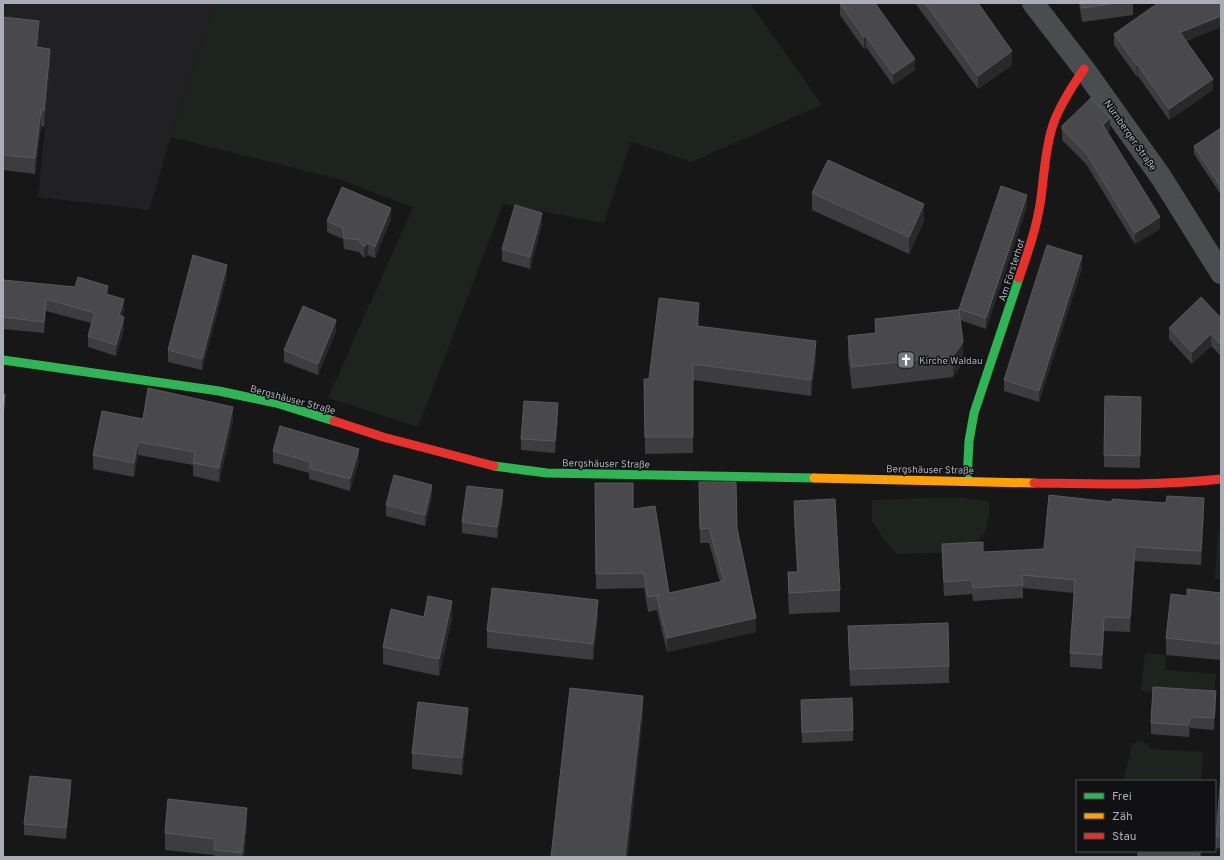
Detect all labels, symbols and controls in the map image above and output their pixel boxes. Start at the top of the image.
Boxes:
street label: Nürnberger Straße [1100,98,1159,174]
street label: Am Försterhof [996,237,1029,303]
church icon: Kirche Waldau [896,350,916,370]
place label: Kirche Waldau [919,355,983,368]
street label: Bergshäuser Straße [248,383,337,418]
street label: Bergshäuser Straße [562,457,650,472]
street label: Bergshäuser Straße [886,463,974,478]
legend [1076,780,1216,852]
text: Frei [1112,789,1132,805]
text: Zäh [1112,809,1133,825]
text: Stau [1112,829,1137,845]

